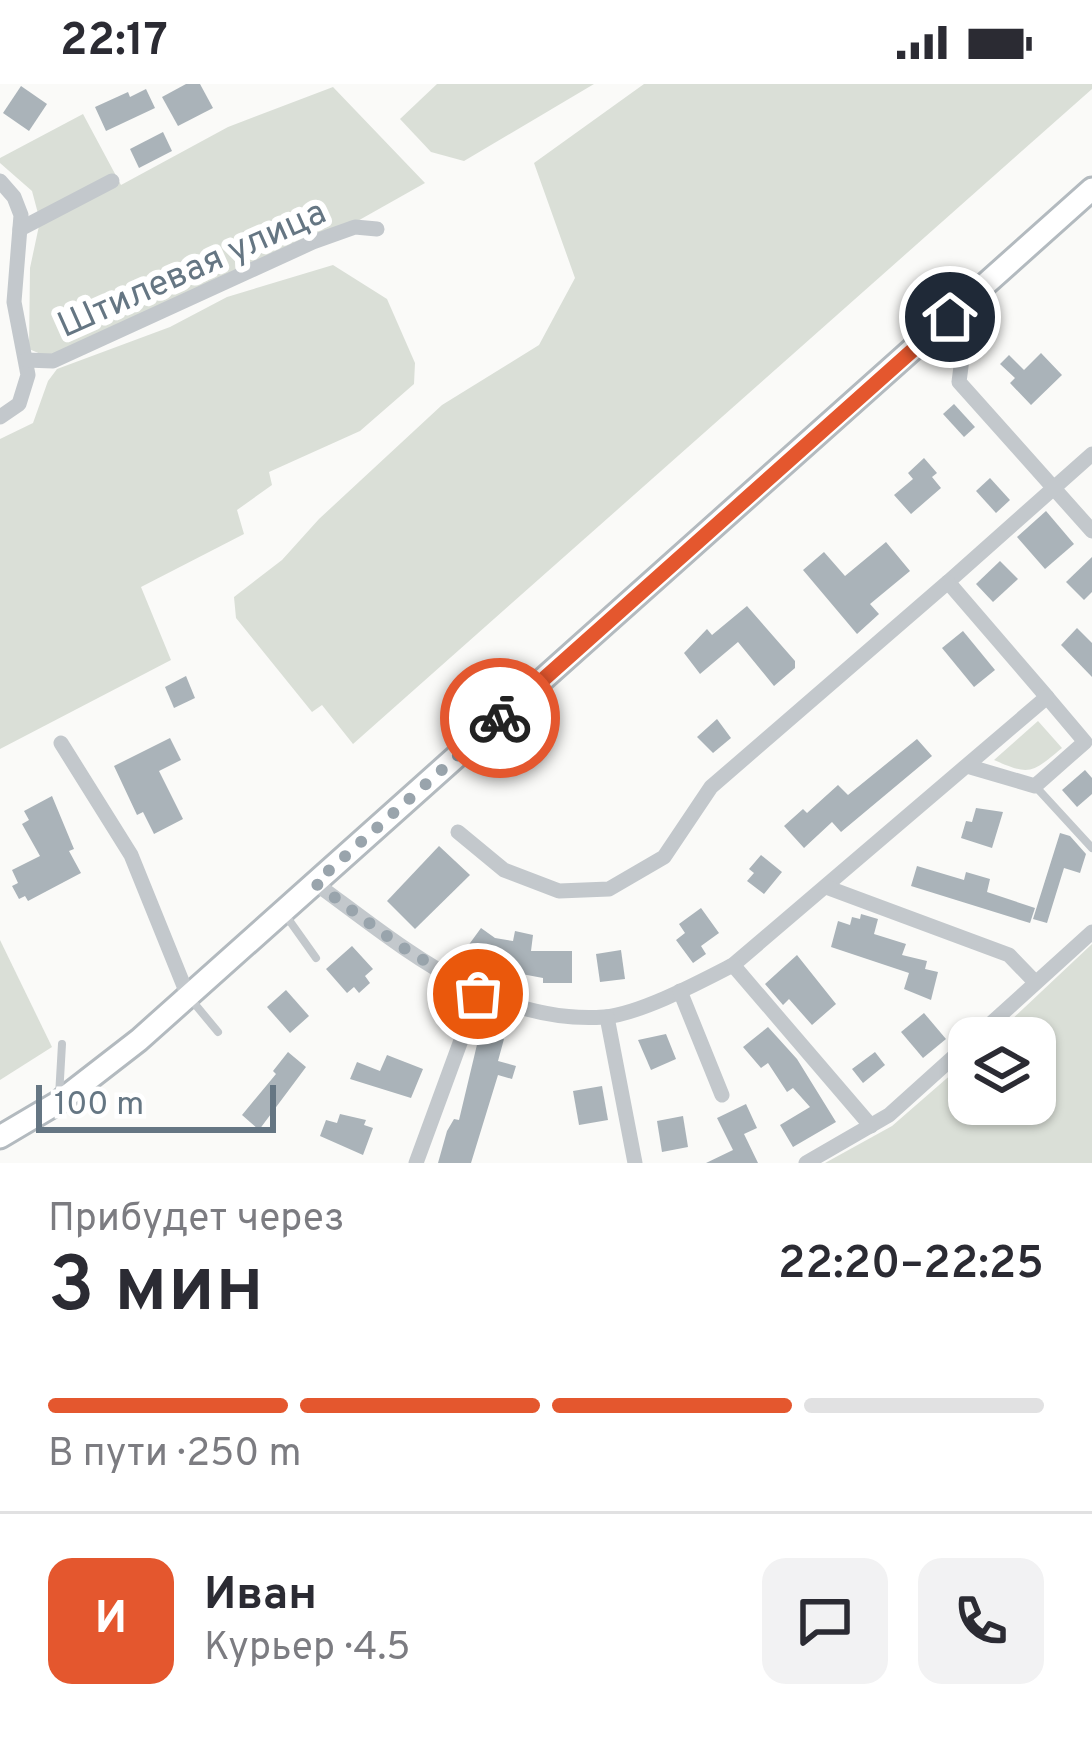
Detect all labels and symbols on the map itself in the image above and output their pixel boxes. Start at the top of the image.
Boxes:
street label: Штилевая улица [51,191,334,350]
pin [899,266,1001,368]
courier [440,658,560,778]
pin [427,943,529,1045]
scale bar [36,1079,276,1132]

